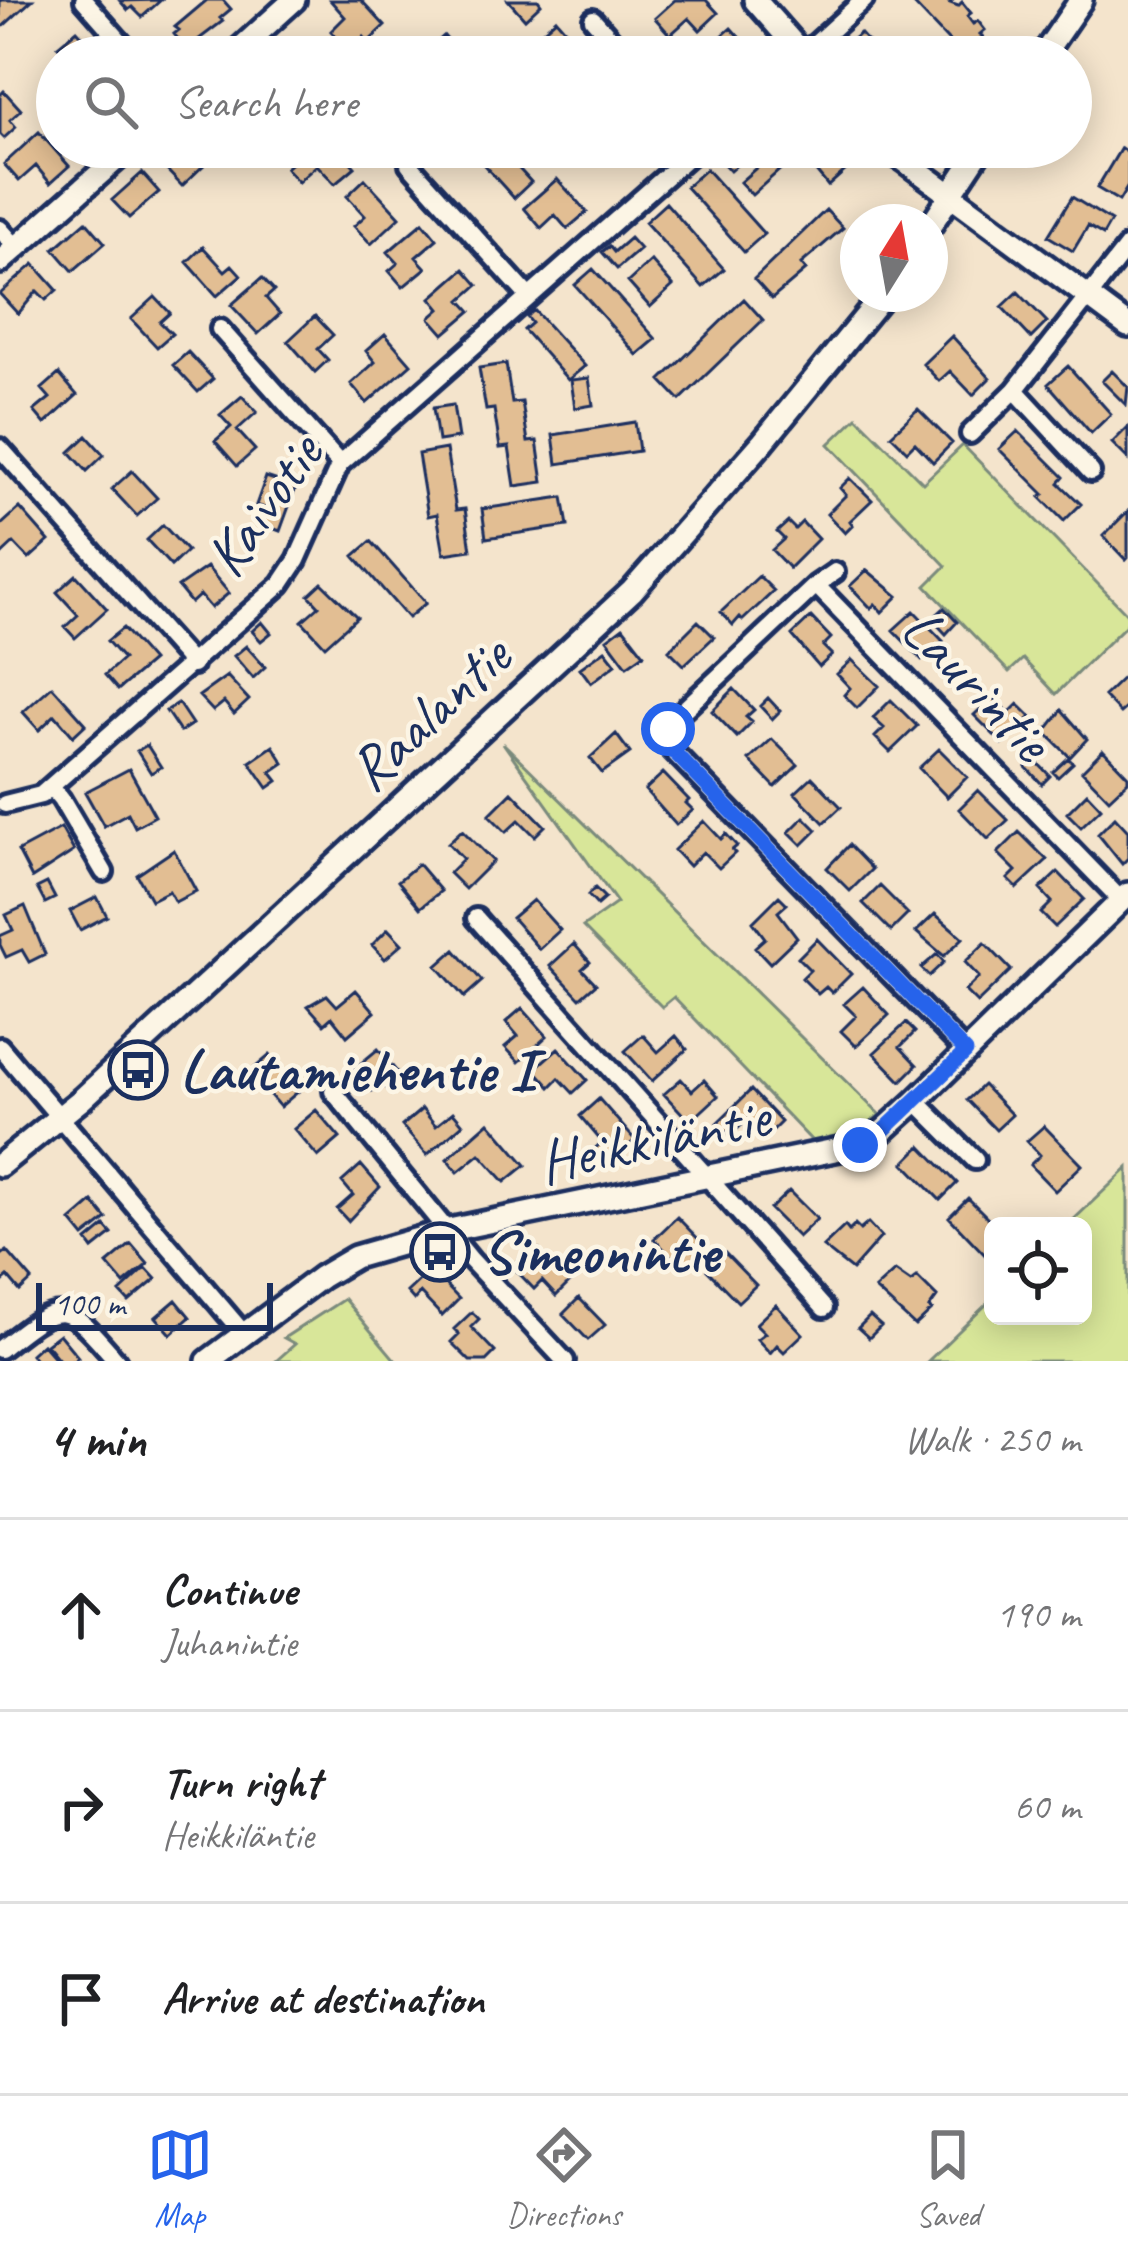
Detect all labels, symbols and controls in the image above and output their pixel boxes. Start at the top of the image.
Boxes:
search box [36,36,1092,168]
icon: search [78,69,144,135]
text: Search here [174,74,357,131]
north arrow [840,204,948,312]
street label: Kaivotie [187,416,341,591]
street label: Laurintie [886,591,1071,779]
street label: Raalantie [332,617,528,807]
route start [641,702,695,756]
place label: Lautamiehentie I [180,1032,547,1108]
bus stop icon: Lautamiehentie I [107,1039,169,1101]
street label: Heikkiläntie [532,1077,779,1200]
route end [833,1118,887,1172]
place label: Simeonintie [482,1214,723,1290]
map controls [984,1217,1092,1325]
button: locate [984,1217,1092,1325]
bus stop icon: Simeonintie [409,1221,471,1283]
scale bar [36,1277,273,1330]
text: 100 m [54,1283,125,1325]
text: 4 min [48,1407,146,1471]
text: Walk · 250 m [904,1415,1080,1464]
text: Continue [162,1562,296,1619]
icon: ahead [48,1582,114,1648]
text: 190 m [996,1590,1080,1639]
text: Juhanintie [162,1619,297,1668]
text: Turn right [162,1754,320,1811]
icon: right [48,1774,114,1840]
text: 60 m [1014,1782,1080,1831]
text: Heikkiläntie [162,1811,314,1860]
icon: arrive [48,1966,114,2032]
text: Arrive at destination [162,1970,484,2027]
tab: Map [147,2122,213,2236]
tab: Directions [507,2122,621,2236]
tab: Saved [915,2122,981,2236]

